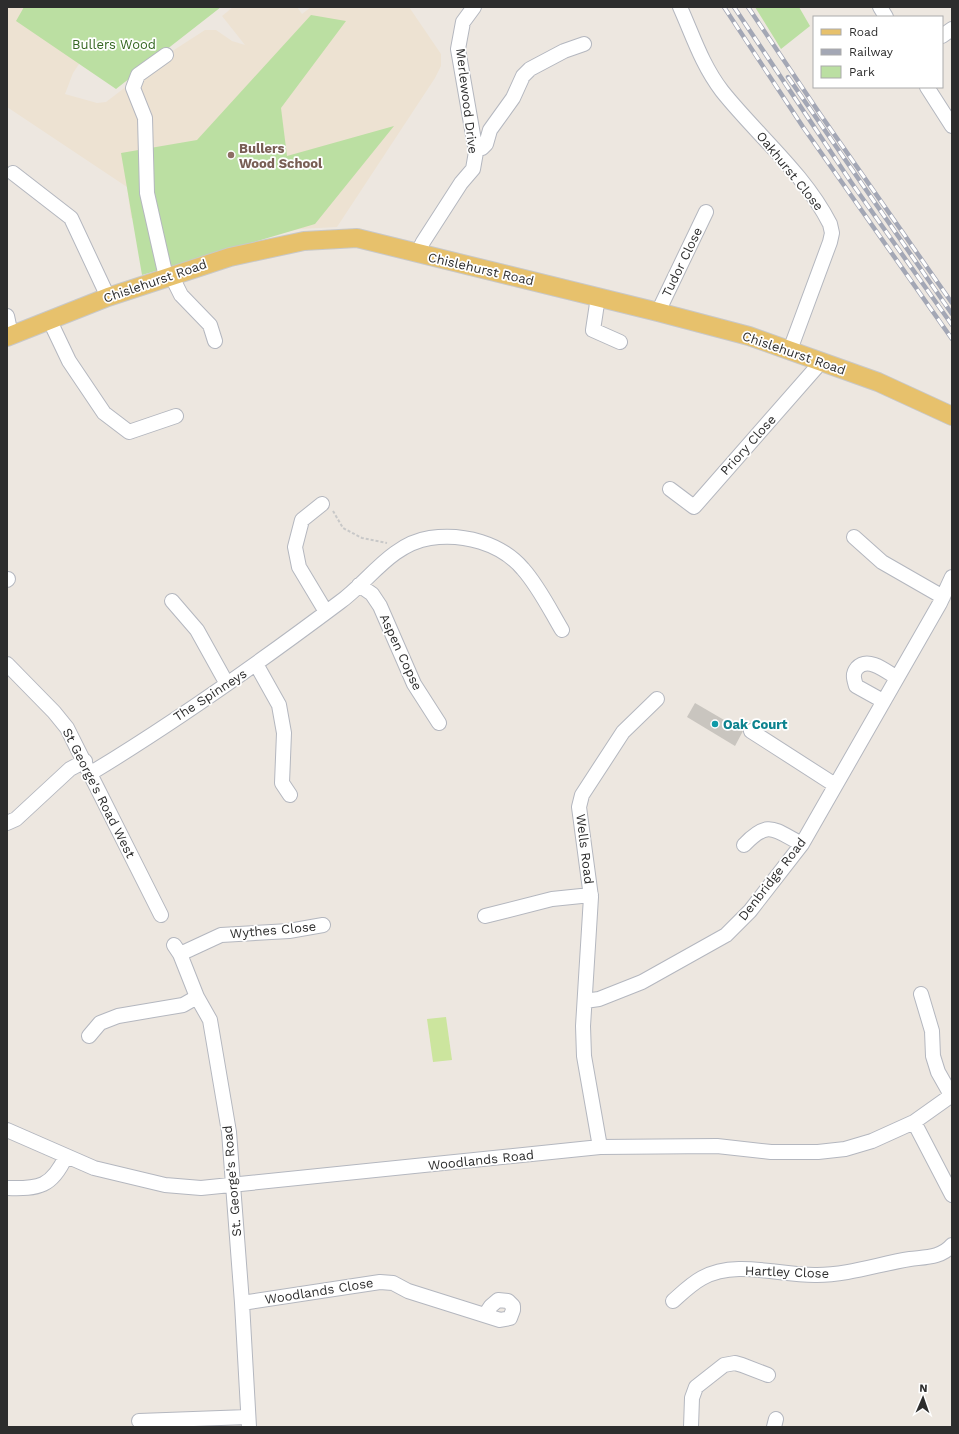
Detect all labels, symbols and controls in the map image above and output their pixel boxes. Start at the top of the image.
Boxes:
legend [813,16,943,88]
text: Road [849,25,878,39]
park label: Bullers Wood [72,37,156,52]
text: Railway [849,45,894,59]
street label: Merlewood Drive [453,47,481,155]
text: Park [849,65,875,79]
street label: Oakhurst Close [754,128,826,214]
place label: Bullers Wood School [239,141,323,171]
marker: Bullers Wood School [226,150,236,160]
street label: Tudor Close [659,225,705,299]
street label: Chislehurst Road [427,250,535,288]
street label: Chislehurst Road [101,256,209,306]
street label: Chislehurst Road [740,328,848,378]
street label: Priory Close [717,412,779,478]
street label: Aspen Copse [377,611,425,693]
street label: The Spinneys [171,666,249,724]
place label: Oak Court [723,717,788,732]
marker: Oak Court [710,719,720,729]
street label: St George's Road West [60,725,139,861]
street label: Wells Road [573,813,597,885]
street label: Denbridge Road [735,835,809,923]
street label: Wythes Close [229,919,317,941]
street label: St. George's Road [220,1125,244,1237]
street label: Woodlands Road [427,1147,535,1173]
street label: Hartley Close [745,1263,829,1281]
street label: Woodlands Close [264,1275,374,1307]
north arrow [903,1378,943,1418]
text: N [919,1382,928,1395]

